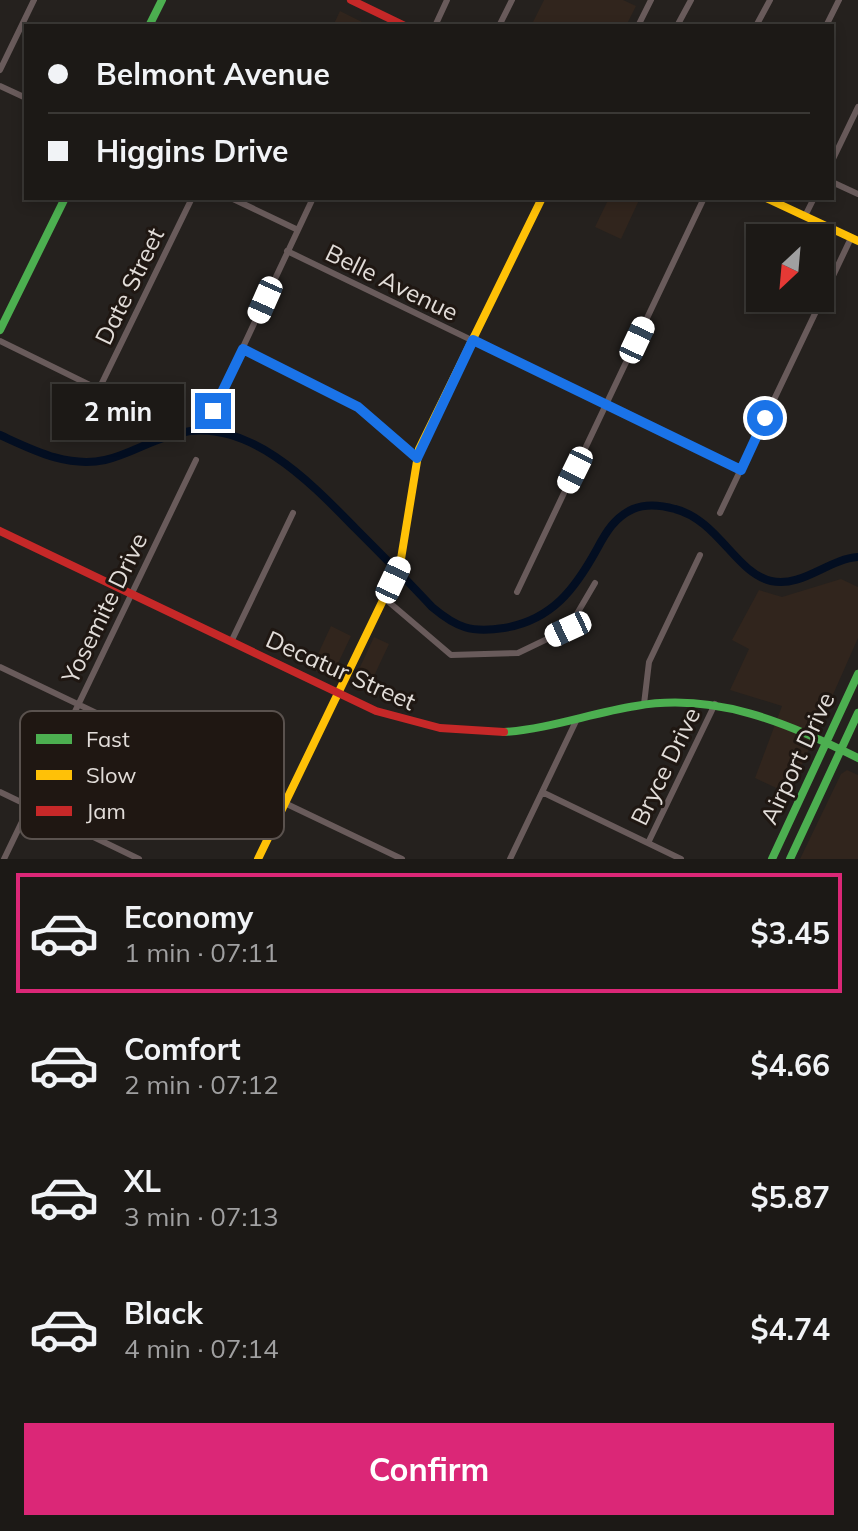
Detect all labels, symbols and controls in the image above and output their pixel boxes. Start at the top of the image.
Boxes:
text: Belmont Avenue [96,55,330,93]
text: Higgins Drive [96,132,288,170]
street label: Date Street [88,223,170,349]
north arrow [746,224,834,312]
map controls [746,224,834,312]
street label: Belle Avenue [321,237,463,327]
car [244,273,286,327]
car [616,313,658,367]
callout: 2 min [53,383,185,439]
route end [195,393,231,429]
text: 2 min [84,395,152,428]
route start [747,400,783,436]
car [554,443,596,497]
street label: Yosemite Drive [54,528,153,689]
car [372,553,414,607]
car [541,608,595,650]
street label: Decatur Street [261,624,421,716]
street label: Airport Drive [753,687,841,829]
street label: Bryce Drive [624,702,706,830]
legend [20,711,284,839]
text: Fast [86,725,130,753]
text: Slow [86,761,136,789]
text: Jam [86,797,126,825]
icon: car [28,897,100,969]
text: Economy [124,898,253,936]
text: $3.45 [751,914,830,952]
text: 1 min · 07:11 [124,936,279,969]
icon: car [28,1029,100,1101]
text: Comfort [124,1030,241,1068]
text: $4.66 [751,1046,830,1084]
text: 2 min · 07:12 [124,1068,279,1101]
icon: car [28,1161,100,1233]
text: XL [124,1162,161,1200]
text: $5.87 [751,1178,830,1216]
text: 3 min · 07:13 [124,1200,279,1233]
icon: car [28,1293,100,1365]
text: Black [124,1294,203,1332]
text: $4.74 [751,1310,830,1348]
text: 4 min · 07:14 [124,1332,279,1365]
button: Confirm [24,1423,834,1515]

